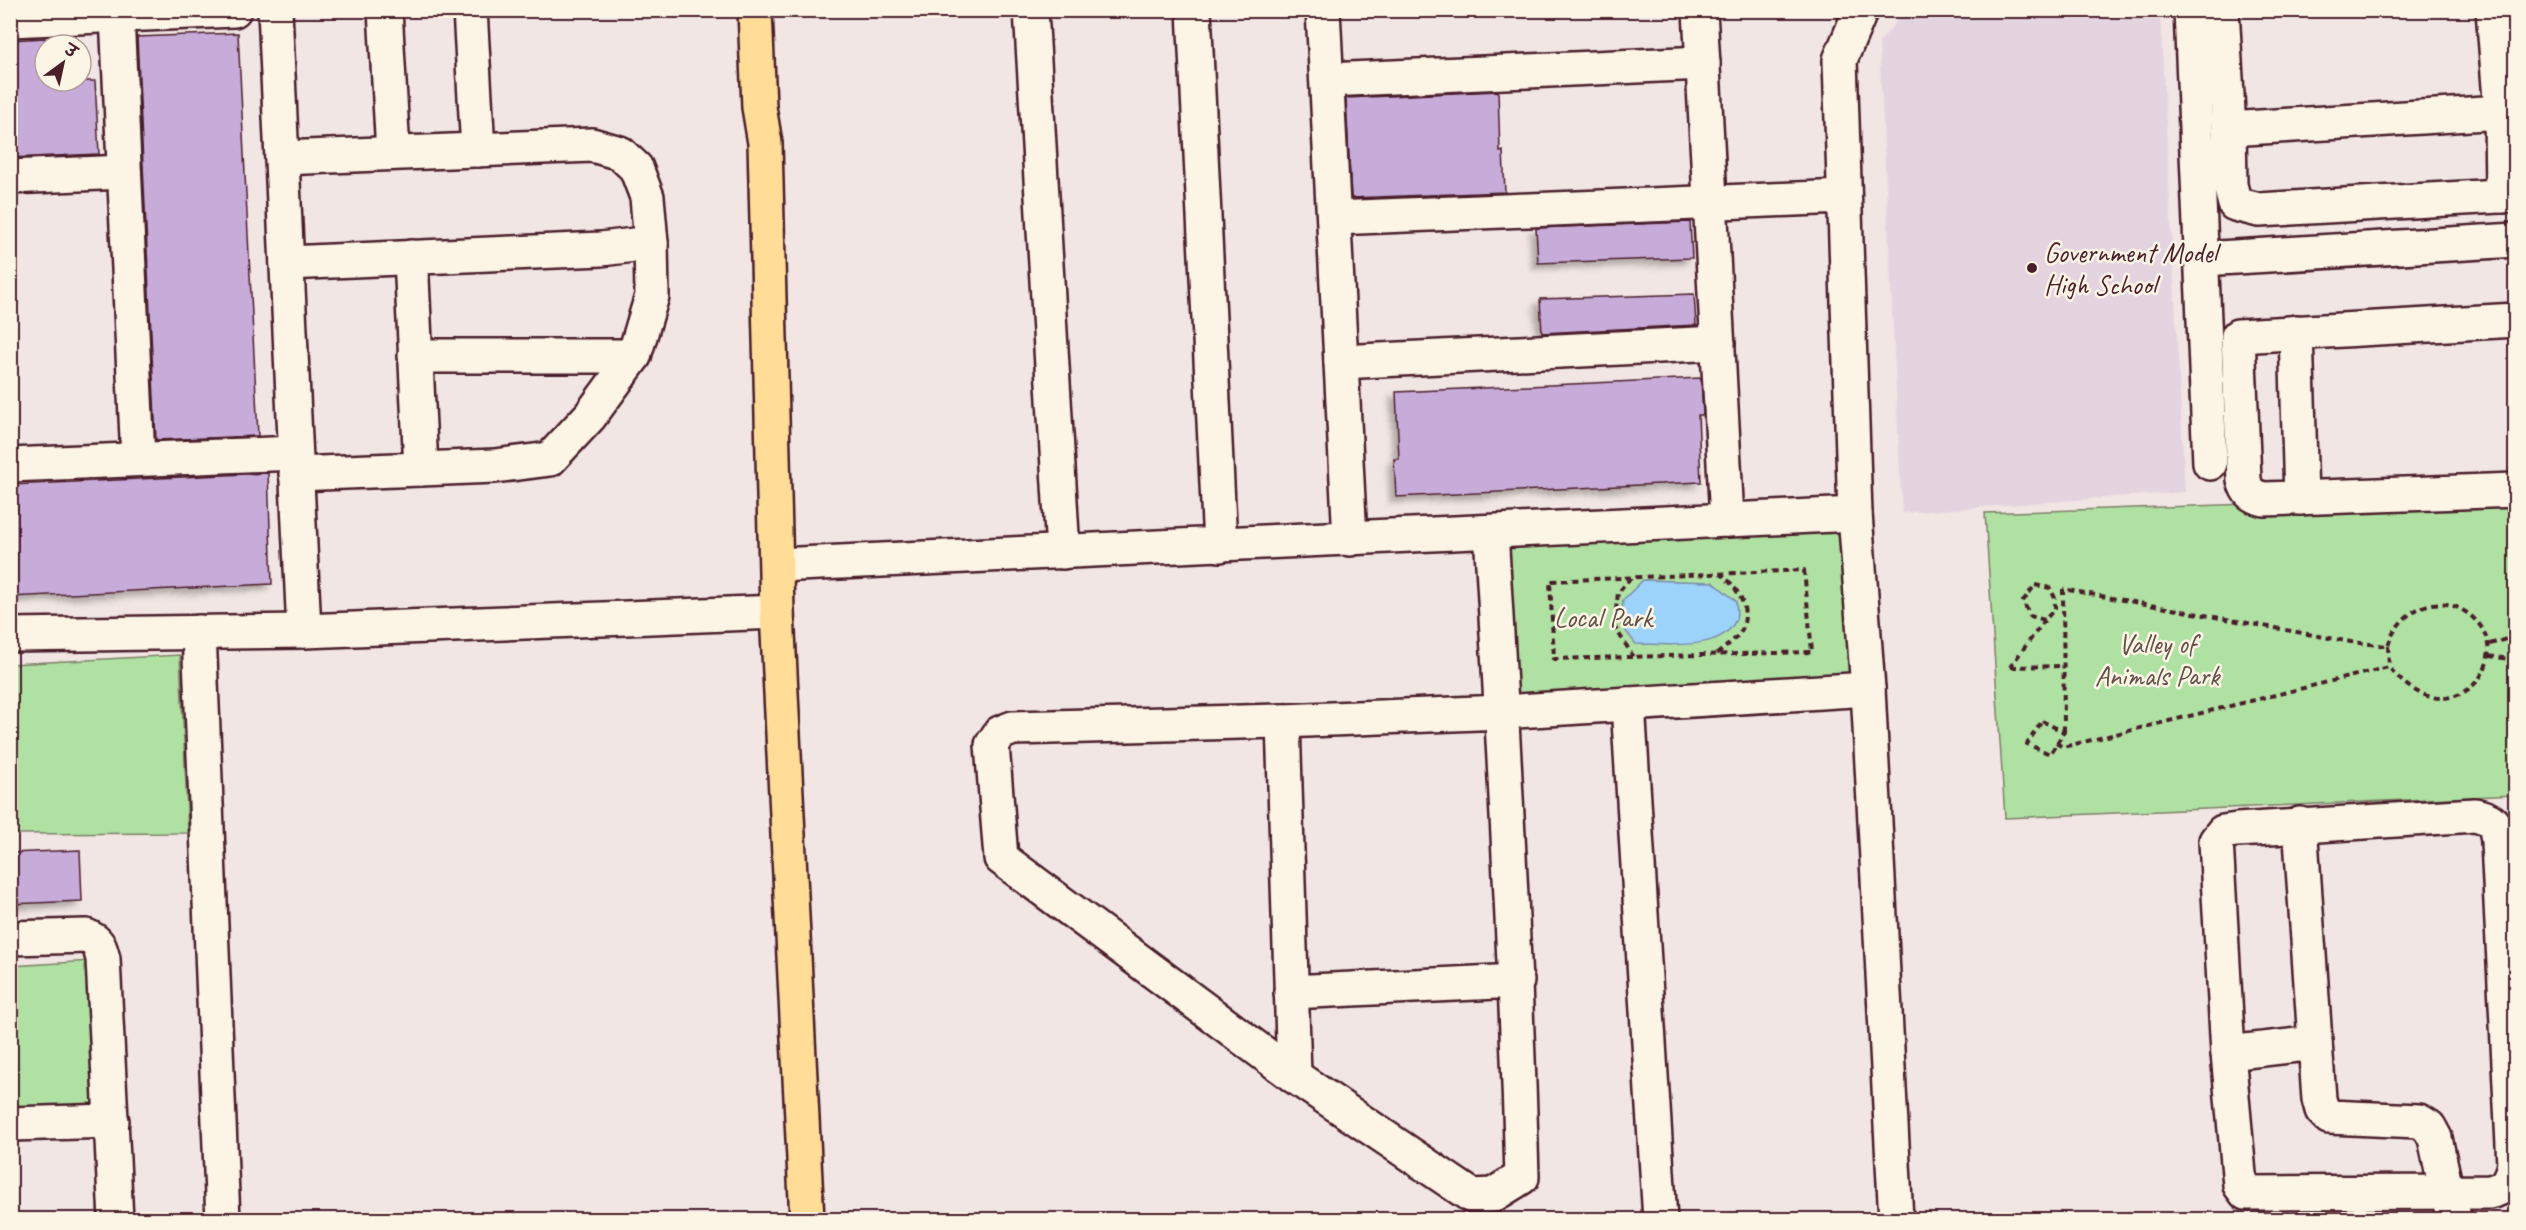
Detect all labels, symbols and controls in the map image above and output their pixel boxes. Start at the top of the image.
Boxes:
north arrow [33,33,93,93]
text: उ [59,39,82,63]
place label: Government Model High School [2044,235,2222,302]
marker: Government Model High School [2025,261,2039,275]
park label: Local Park [1554,600,1655,635]
park label: Valley of Animals Park [2095,626,2221,693]

